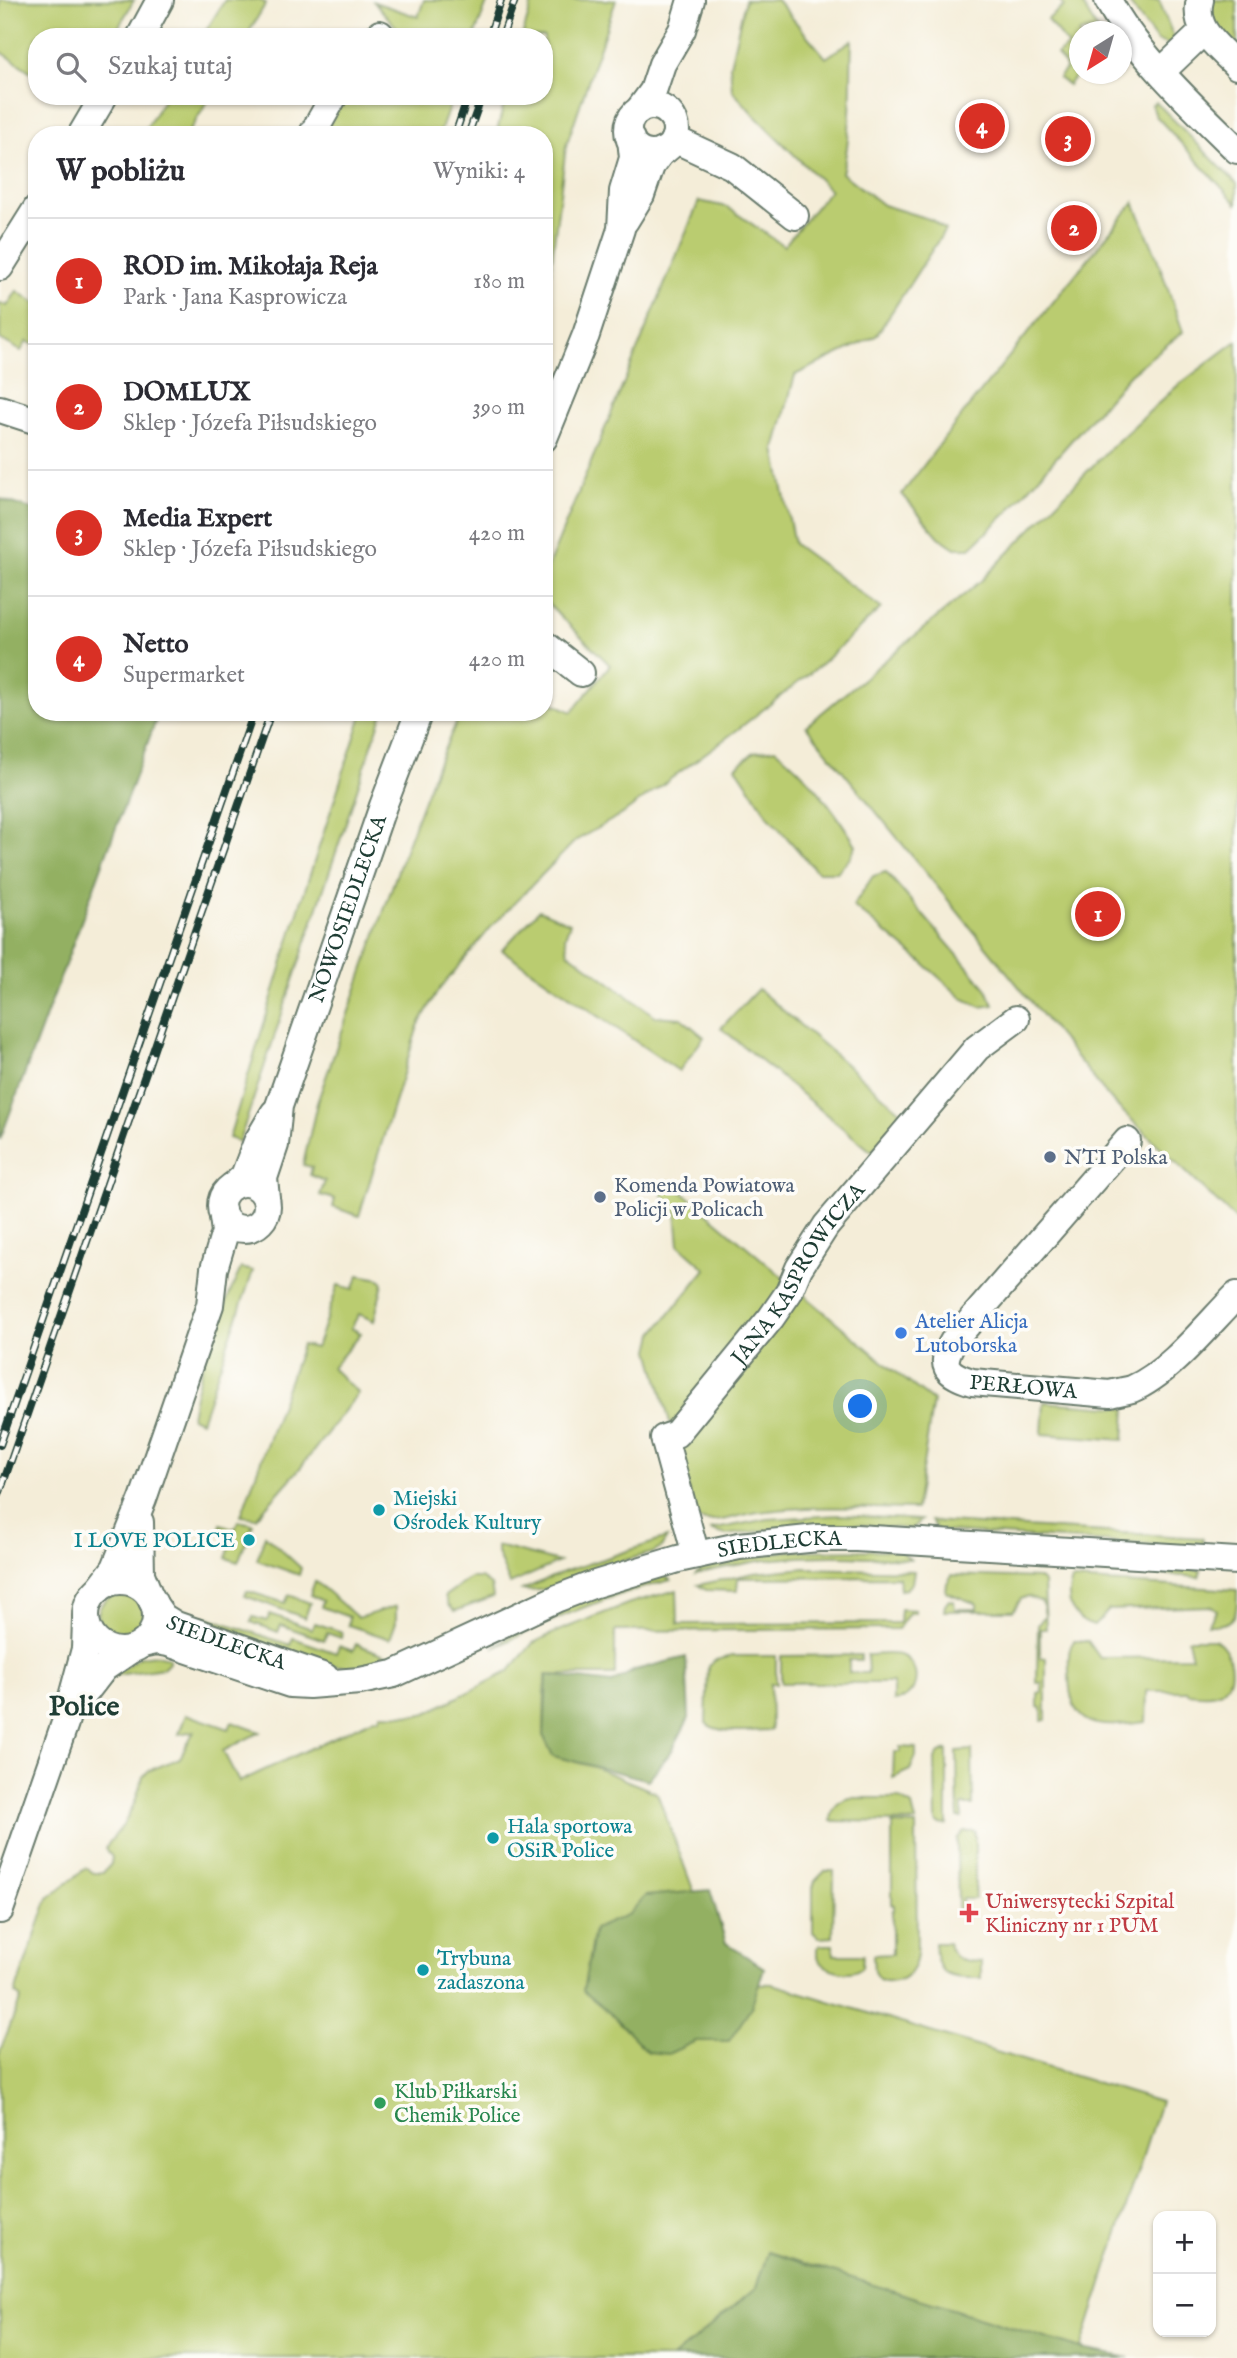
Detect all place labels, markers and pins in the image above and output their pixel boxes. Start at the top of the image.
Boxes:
pin: 4 [959,100,1005,152]
pin: 3 [1045,113,1091,165]
pin: 2 [1051,202,1097,254]
pin: 1 [1075,888,1121,940]
place label: NTI Polska [1064,1145,1168,1172]
marker: NTI Polska [1042,1149,1058,1165]
place label: Komenda Powiatowa Policji w Policach [614,1173,796,1224]
marker: Komenda Powiatowa Policji w Policach [592,1189,608,1205]
place label: Atelier Alicja Lutoborska [914,1309,1029,1360]
marker: Atelier Alicja Lutoborska [893,1325,909,1341]
place label: Miejski Ośrodek Kultury [393,1486,542,1537]
marker: Miejski Ośrodek Kultury [371,1502,387,1518]
place label: I LOVE POLICE [74,1528,235,1555]
marker: I LOVE POLICE [241,1532,257,1548]
place label: Hala sportowa OSiR Police [507,1814,633,1865]
marker: Hala sportowa OSiR Police [485,1830,501,1846]
place label: Uniwersytecki Szpital Kliniczny nr 1 PUM [985,1889,1175,1940]
marker: Uniwersytecki Szpital Kliniczny nr 1 PUM [959,1903,979,1923]
place label: Trybuna zadaszona [437,1946,526,1997]
marker: Trybuna zadaszona [415,1962,431,1978]
place label: Klub Piłkarski Chemik Police [394,2079,521,2130]
marker: Klub Piłkarski Chemik Police [372,2095,388,2111]

